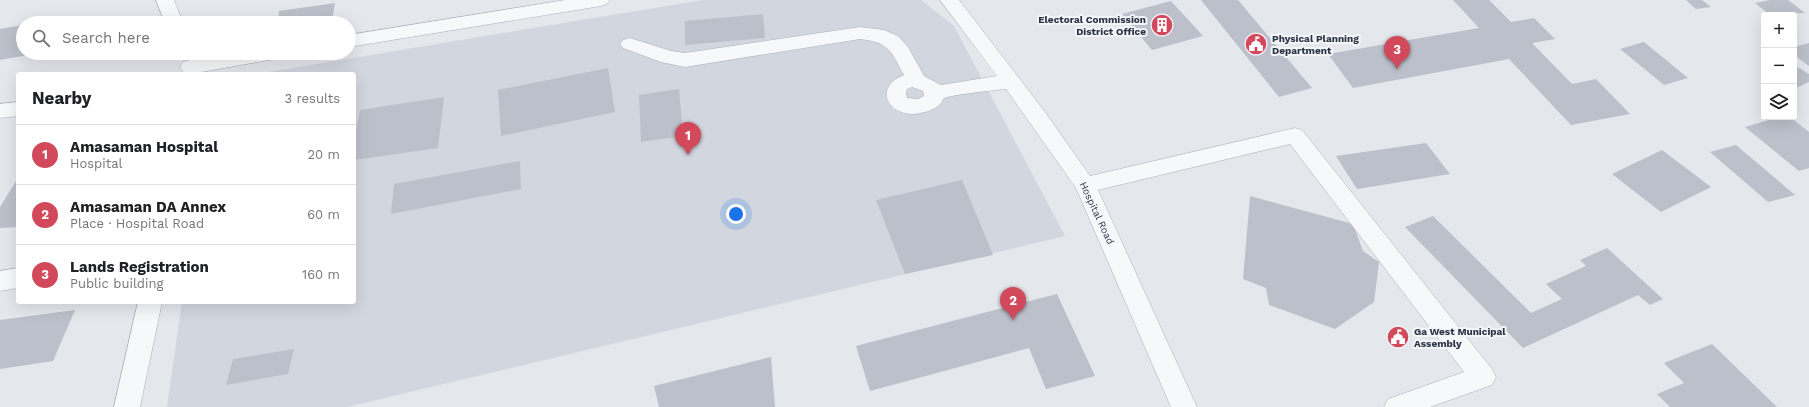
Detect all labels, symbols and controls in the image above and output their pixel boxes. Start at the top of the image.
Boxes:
building icon: Electoral Commission District Office [1149,12,1175,38]
map controls [1761,12,1797,120]
button: + [1761,12,1797,48]
place label: Electoral Commission District Office [1038,14,1146,37]
search box [16,16,356,60]
icon: search [30,27,52,49]
text: Search here [62,29,150,47]
public building icon: Physical Planning Department [1243,31,1269,57]
place label: Physical Planning Department [1272,33,1359,56]
pin: 3 [1384,36,1410,69]
button: − [1761,48,1797,84]
button: layers [1761,84,1797,120]
text: Nearby [32,88,91,108]
text: 3 results [285,91,340,106]
pin: 1 [675,122,701,155]
text: Amasaman Hospital [70,138,218,156]
text: 1 [42,147,48,162]
text: 20 m [308,147,340,162]
text: Hospital [70,156,122,171]
street label: Hospital Road [1078,180,1116,246]
text: Amasaman DA Annex [70,198,226,216]
your location [726,204,746,224]
text: 2 [41,207,49,222]
text: 60 m [307,207,340,222]
text: Place · Hospital Road [70,216,204,231]
text: Lands Registration [70,258,209,276]
text: 3 [41,267,49,282]
text: 160 m [302,267,340,282]
text: Public building [70,276,163,291]
pin: 2 [1000,287,1026,320]
public building icon: Ga West Municipal Assembly [1385,324,1411,350]
place label: Ga West Municipal Assembly [1414,326,1506,349]

